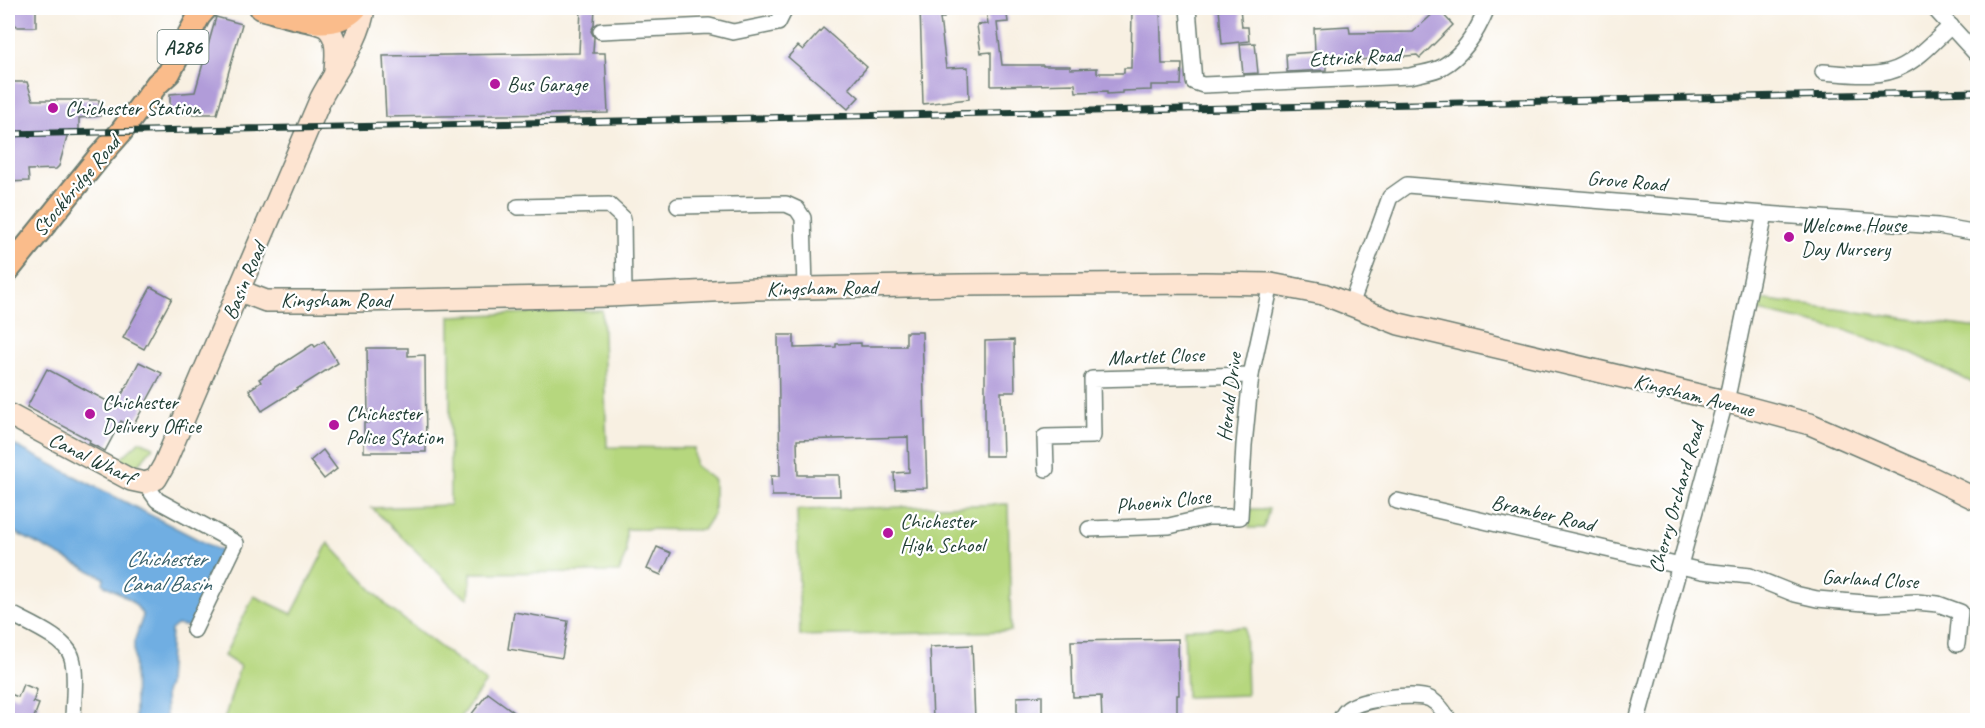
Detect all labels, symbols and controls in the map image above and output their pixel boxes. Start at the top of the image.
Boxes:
road number: A286 [158,30,208,64]
street label: Ettrick Road [1308,41,1404,72]
place label: Bus Garage [507,71,589,97]
marker: Bus Garage [488,77,502,91]
place label: Chichester Station [65,95,202,121]
marker: Chichester Station [46,101,60,115]
street label: Stockbridge Road [26,128,128,242]
street label: Grove Road [1586,165,1670,198]
place label: Welcome House Day Nursery [1801,212,1908,262]
marker: Welcome House Day Nursery [1782,230,1796,244]
street label: Basin Road [216,236,273,323]
street label: Kingsham Road [766,274,880,302]
street label: Kingsham Road [281,287,394,313]
street label: Martlet Close [1108,341,1207,371]
street label: Herald Drive [1211,349,1248,443]
street label: Kingsham Avenue [1631,368,1758,423]
place label: Chichester Delivery Office [102,389,203,439]
place label: Chichester Police Station [346,400,444,450]
marker: Chichester Delivery Office [83,407,97,421]
street label: Cherry Orchard Road [1642,416,1711,576]
marker: Chichester Police Station [327,418,341,432]
street label: Canal Wharf [45,426,143,492]
street label: Phoenix Close [1115,483,1213,519]
street label: Bramber Road [1489,489,1601,538]
place label: Chichester High School [900,508,988,558]
marker: Chichester High School [881,526,895,540]
water label: Chichester Canal Basin [121,545,213,598]
street label: Garland Close [1821,563,1921,595]

